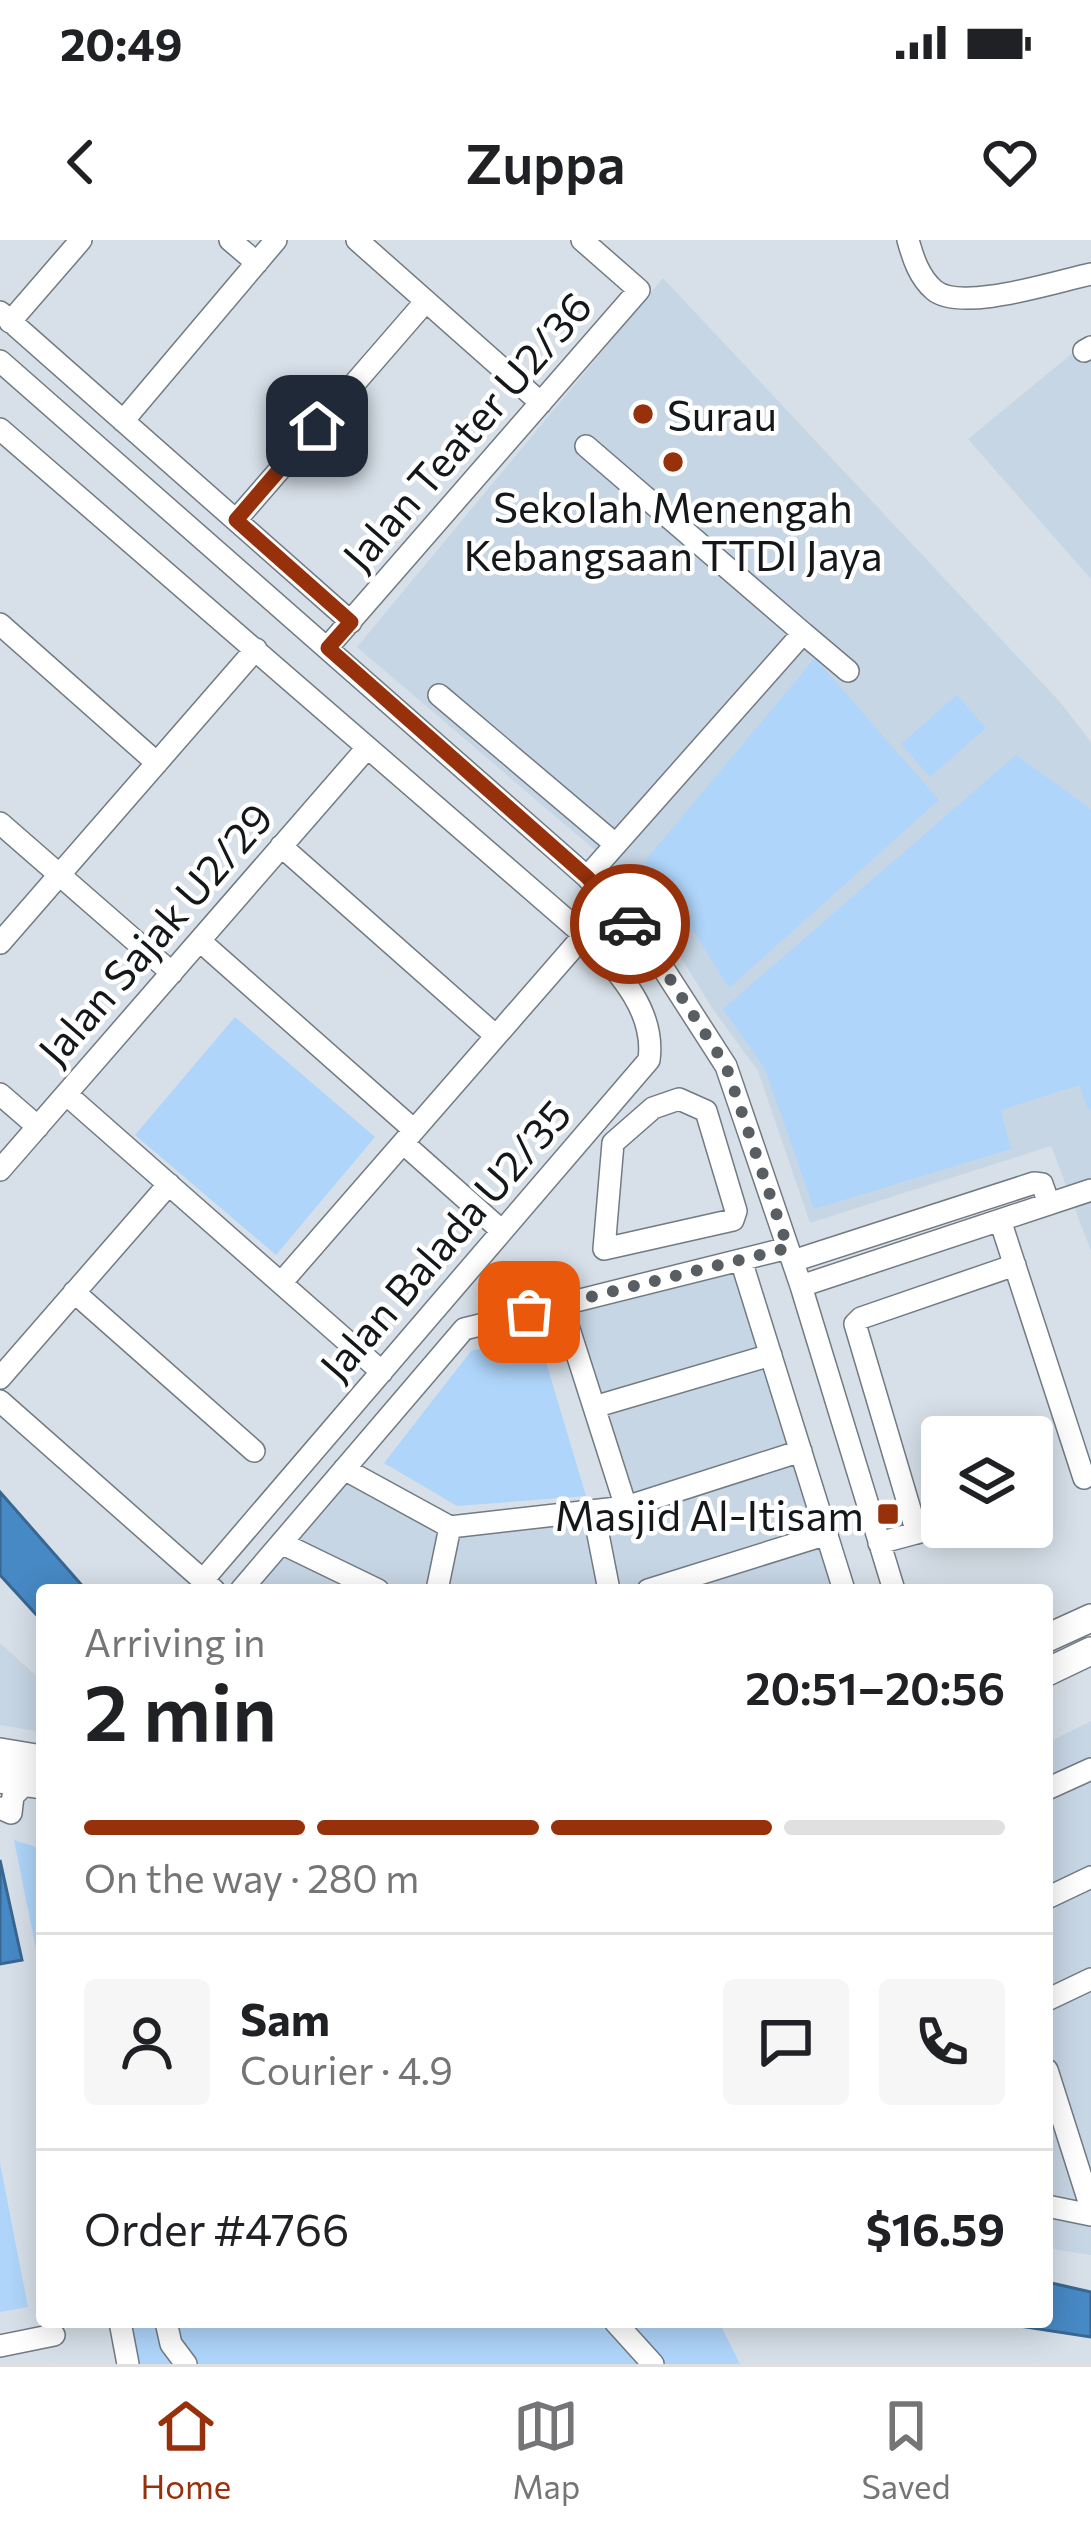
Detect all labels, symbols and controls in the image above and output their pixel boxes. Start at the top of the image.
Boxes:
text: 20:49 [60,15,183,70]
icon: back [48,129,114,195]
text: Zuppa [466,129,625,195]
icon: heart [977,129,1043,195]
street label: Jalan Teater U2/36 [331,280,601,580]
pin [266,375,368,477]
place label: Surau [667,388,777,440]
icon: home [284,393,350,459]
marker: Surau [630,401,656,427]
marker: Sekolah Menengah Kebangsaan TTDI Jaya [660,449,686,475]
place label: Sekolah Menengah Kebangsaan TTDI Jaya [463,480,883,580]
street label: Jalan Sajak U2/29 [26,791,282,1075]
courier [570,864,690,984]
icon: car [597,891,663,957]
street label: Jalan Balada U2/35 [308,1088,580,1390]
pin [478,1261,580,1363]
icon: bag [496,1279,562,1345]
map controls [921,1416,1053,1548]
button: layers [921,1416,1053,1548]
place label: Masjid Al-Itisam [554,1488,864,1540]
marker: Masjid Al-Itisam [875,1501,901,1527]
text: Arriving in [84,1617,265,1665]
text: 20:51–20:56 [745,1659,1005,1714]
text: 2 min [84,1662,277,1757]
text: On the way · 280 m [84,1853,419,1901]
button: person [84,1979,210,2105]
button: chat [723,1979,849,2105]
button: phone [879,1979,1005,2105]
text: Sam [240,1990,330,2045]
text: Courier · 4.9 [240,2045,453,2093]
text: Order #4766 [84,2200,349,2255]
text: $16.59 [866,2200,1005,2255]
tab: Home [141,2393,231,2506]
tab: Map [512,2393,580,2506]
tab: Saved [861,2393,950,2506]

